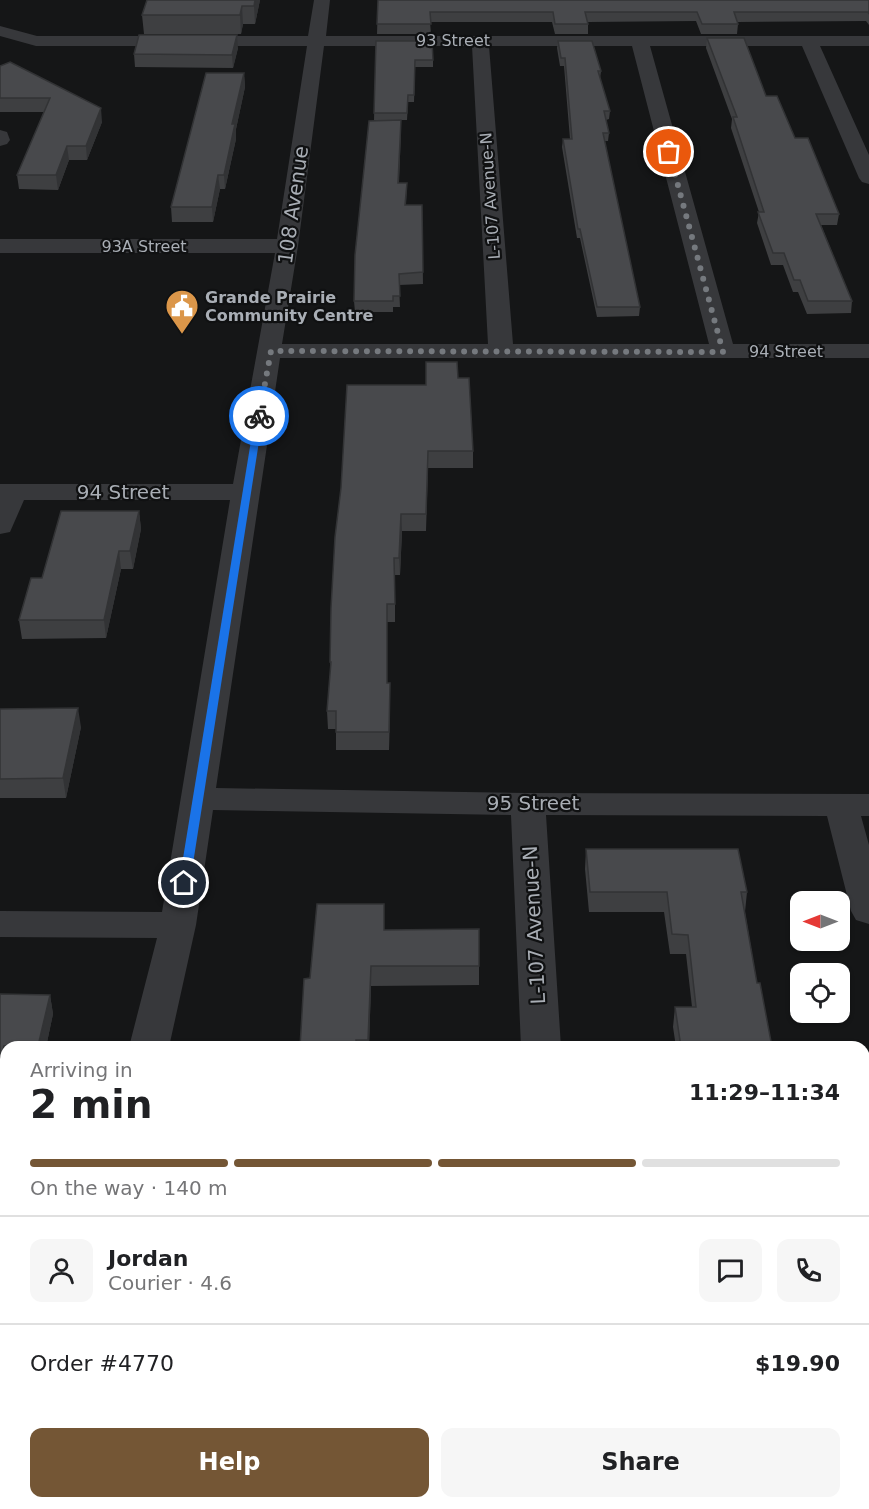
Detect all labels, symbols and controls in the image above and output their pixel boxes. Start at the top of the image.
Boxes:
street label: 93 Street [416,31,490,50]
pin [643,126,694,177]
street label: L-107 Avenue-N [476,132,504,260]
icon: bag [652,135,685,168]
street label: 108 Avenue [273,144,313,266]
street label: 93A Street [101,237,187,256]
public building icon: Grande Prairie Community Centre [164,288,200,335]
place label: Grande Prairie Community Centre [205,288,374,325]
street label: 94 Street [749,342,823,361]
courier [229,386,289,446]
icon: bike [243,400,276,433]
street label: 94 Street [77,480,169,504]
street label: 95 Street [487,791,579,815]
street label: L-107 Avenue-N [518,845,550,1005]
pin [158,857,209,908]
icon: home [167,866,200,899]
north arrow [790,891,850,951]
map controls [790,891,850,1023]
button: locate [790,963,850,1023]
text: Arriving in [30,1058,133,1082]
text: 11:29–11:34 [689,1080,840,1105]
text: 2 min [30,1082,152,1127]
text: On the way · 140 m [30,1176,228,1200]
button: person [30,1239,93,1302]
button: chat [699,1239,762,1302]
button: phone [777,1239,840,1302]
text: Jordan [108,1246,188,1271]
text: Courier · 4.6 [108,1271,232,1295]
text: Order #4770 [30,1351,174,1376]
text: $19.90 [755,1351,840,1376]
button: Help [30,1428,429,1497]
button: Share [441,1428,840,1497]

